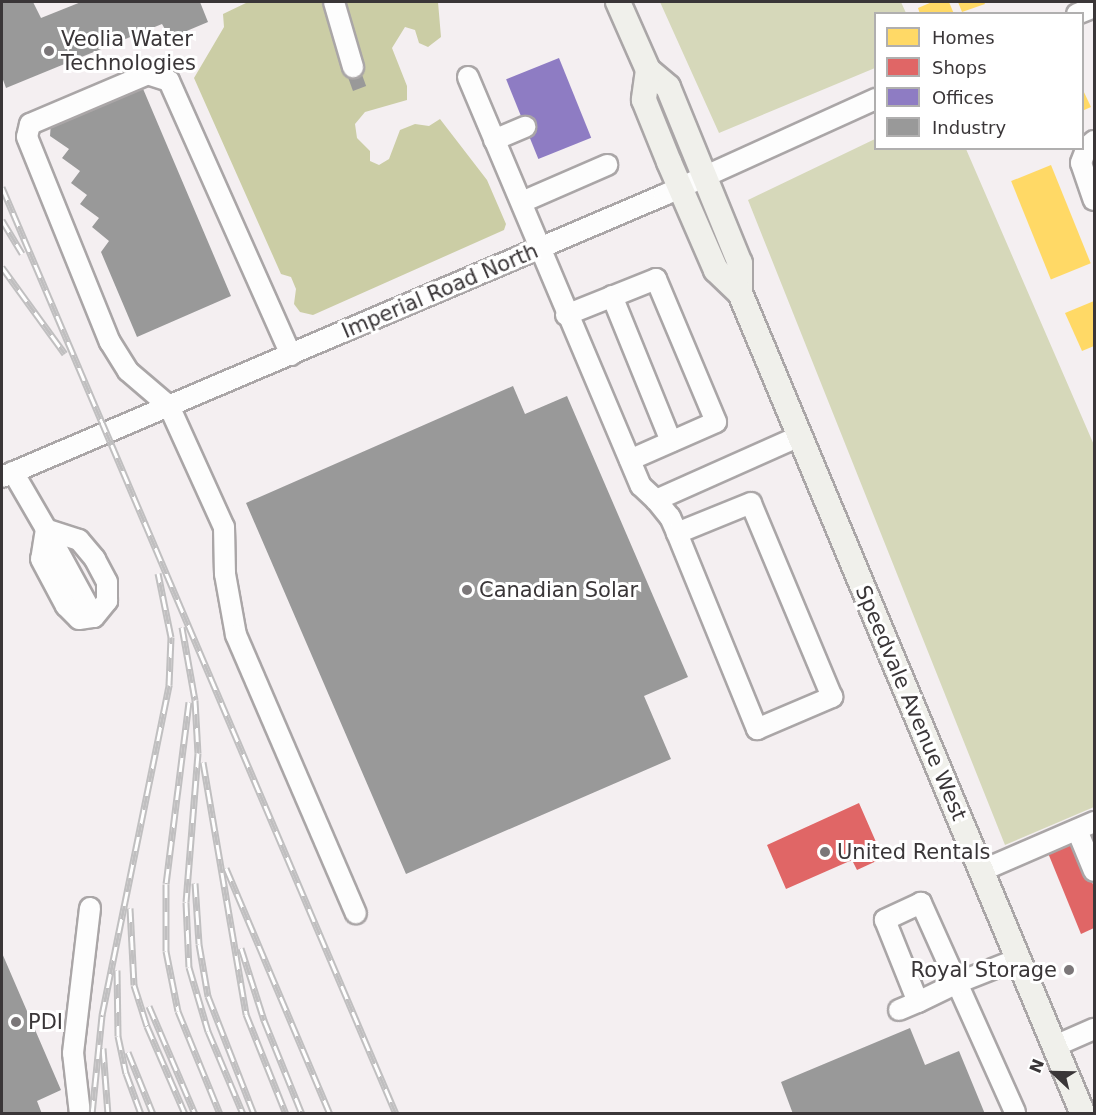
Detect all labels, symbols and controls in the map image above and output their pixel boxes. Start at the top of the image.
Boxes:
legend [874,12,1084,150]
place label: Veolia Water Technologies [61,26,196,76]
text: Homes [932,27,995,48]
marker: Veolia Water Technologies [42,44,56,58]
text: Shops [932,57,987,78]
text: Offices [932,87,994,108]
text: Industry [932,117,1006,138]
street label: Imperial Road North [338,238,542,344]
place label: Canadian Solar [479,577,638,603]
street label: Speedvale Avenue West [850,582,972,824]
marker: Canadian Solar [460,583,474,597]
place label: United Rentals [837,839,990,865]
marker: United Rentals [818,845,832,859]
place label: Royal Storage [911,957,1057,983]
marker: Royal Storage [1062,963,1076,977]
place label: PDI [28,1009,63,1035]
marker: PDI [9,1015,23,1029]
north arrow [1024,1043,1084,1103]
text: N [1026,1056,1048,1076]

